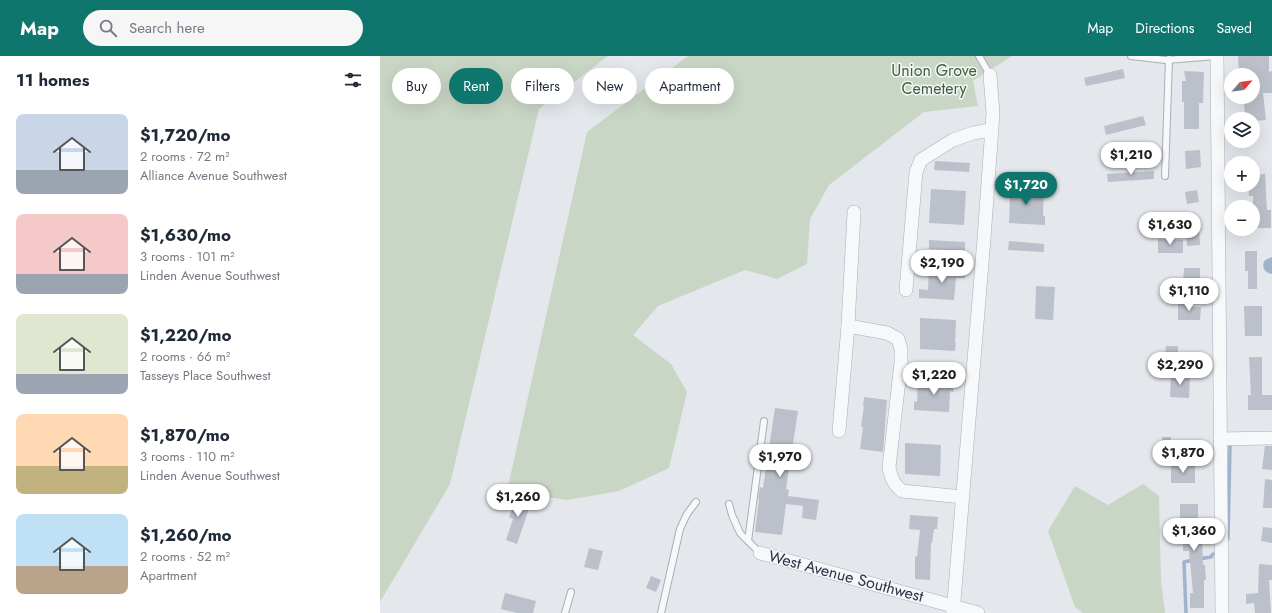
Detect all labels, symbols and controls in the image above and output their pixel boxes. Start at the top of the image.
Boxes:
search box [83,10,363,46]
text: Map [20,15,59,42]
icon: search [97,17,119,39]
text: Search here [129,17,205,39]
text: Map [1087,18,1113,38]
text: Directions [1135,18,1195,38]
text: Saved [1217,18,1252,38]
park label: Union Grove Cemetery [891,59,977,100]
text: 11 homes [16,68,90,92]
chip: Buy [392,68,441,104]
chip: Rent [449,68,503,104]
chip: Filters [511,68,574,104]
chip: New [582,68,637,104]
chip: Apartment [645,68,734,104]
north arrow [1224,68,1260,104]
map controls [1224,68,1260,236]
icon: filters [342,69,364,91]
button: layers [1224,112,1260,148]
text: $1,720/mo [140,123,231,147]
icon: home [48,130,96,178]
pin: $1,210 [1098,142,1164,176]
text: $1,210 [1110,145,1152,164]
text: 2 rooms · 72 m² [140,147,230,166]
button: + [1224,156,1260,192]
text: Alliance Avenue Southwest [140,166,287,185]
pin: $1,720 [993,172,1059,206]
text: $1,720 [1004,175,1048,194]
button: − [1224,200,1260,236]
pin: $1,630 [1137,212,1203,246]
text: $1,630 [1148,215,1192,234]
text: $1,630/mo [140,223,231,247]
icon: home [48,230,96,278]
text: 3 rooms · 101 m² [140,247,235,266]
pin: $2,190 [909,250,975,284]
text: $2,190 [920,253,964,272]
text: Linden Avenue Southwest [140,266,280,285]
pin: $1,110 [1156,278,1222,312]
text: $1,110 [1169,281,1209,300]
text: $1,220/mo [140,323,231,347]
icon: home [48,330,96,378]
text: 2 rooms · 66 m² [140,347,230,366]
pin: $2,290 [1147,352,1213,386]
text: $2,290 [1157,355,1203,374]
pin: $1,220 [901,362,967,396]
text: $1,220 [912,365,956,384]
text: Tasseys Place Southwest [140,366,271,385]
text: $1,870/mo [140,423,230,447]
icon: home [48,430,96,478]
pin: $1,870 [1150,440,1216,474]
text: $1,870 [1161,443,1205,462]
pin: $1,970 [747,444,813,478]
text: 3 rooms · 110 m² [140,447,235,466]
text: $1,970 [758,447,802,466]
text: Linden Avenue Southwest [140,466,280,485]
pin: $1,260 [485,484,551,518]
text: $1,260 [496,487,540,506]
pin: $1,360 [1161,518,1227,552]
text: $1,360 [1172,521,1216,540]
text: $1,260/mo [140,523,232,547]
icon: home [48,530,96,578]
street label: West Avenue Southwest [766,544,926,608]
text: 2 rooms · 52 m² [140,547,230,566]
text: Apartment [140,566,197,585]

